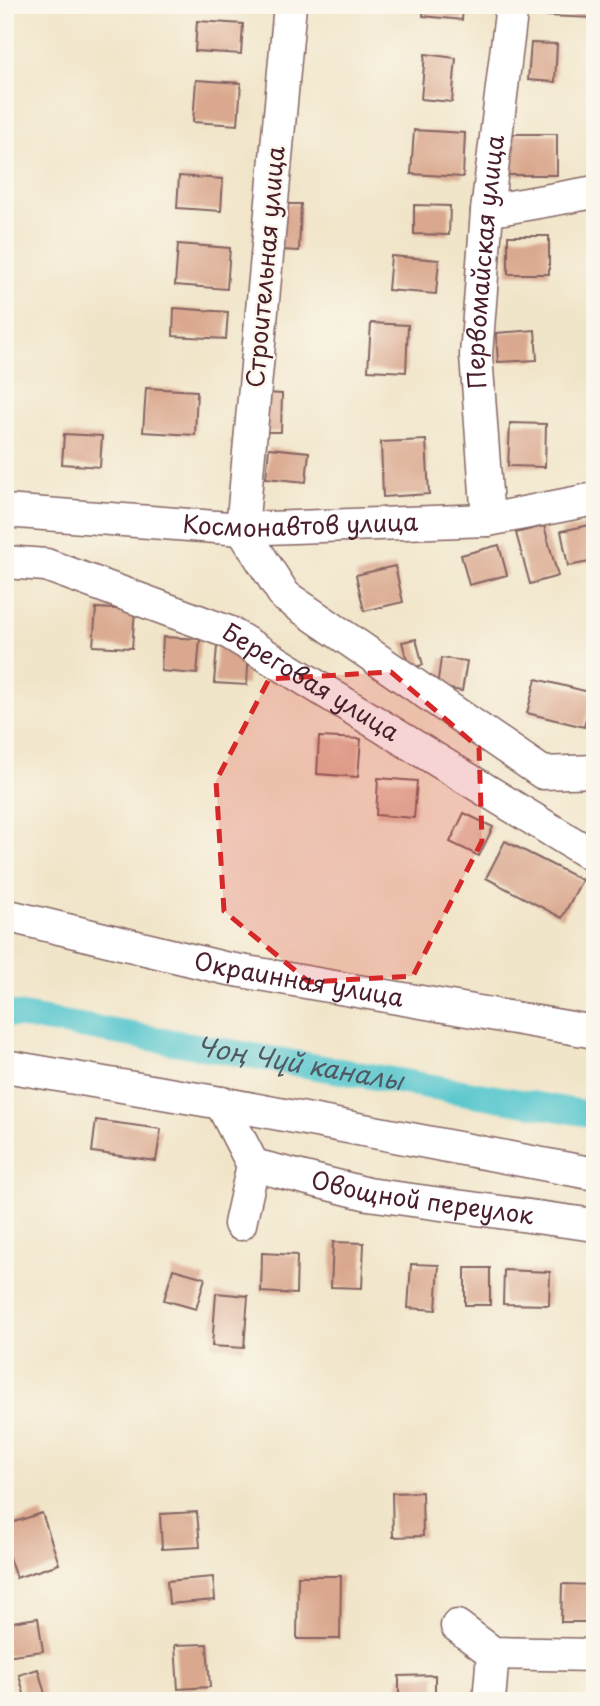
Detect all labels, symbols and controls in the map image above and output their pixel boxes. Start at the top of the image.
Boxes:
street label: Первомайская улица [456,133,512,390]
street label: Строительная улица [236,145,293,389]
street label: Космонавтов улица [181,503,419,545]
street label: Береговая улица [216,613,407,749]
street label: Окраинная улица [191,941,407,1015]
water label: Чоң Чүй каналы [194,1025,408,1100]
street label: Овощной переулок [308,1160,537,1233]

